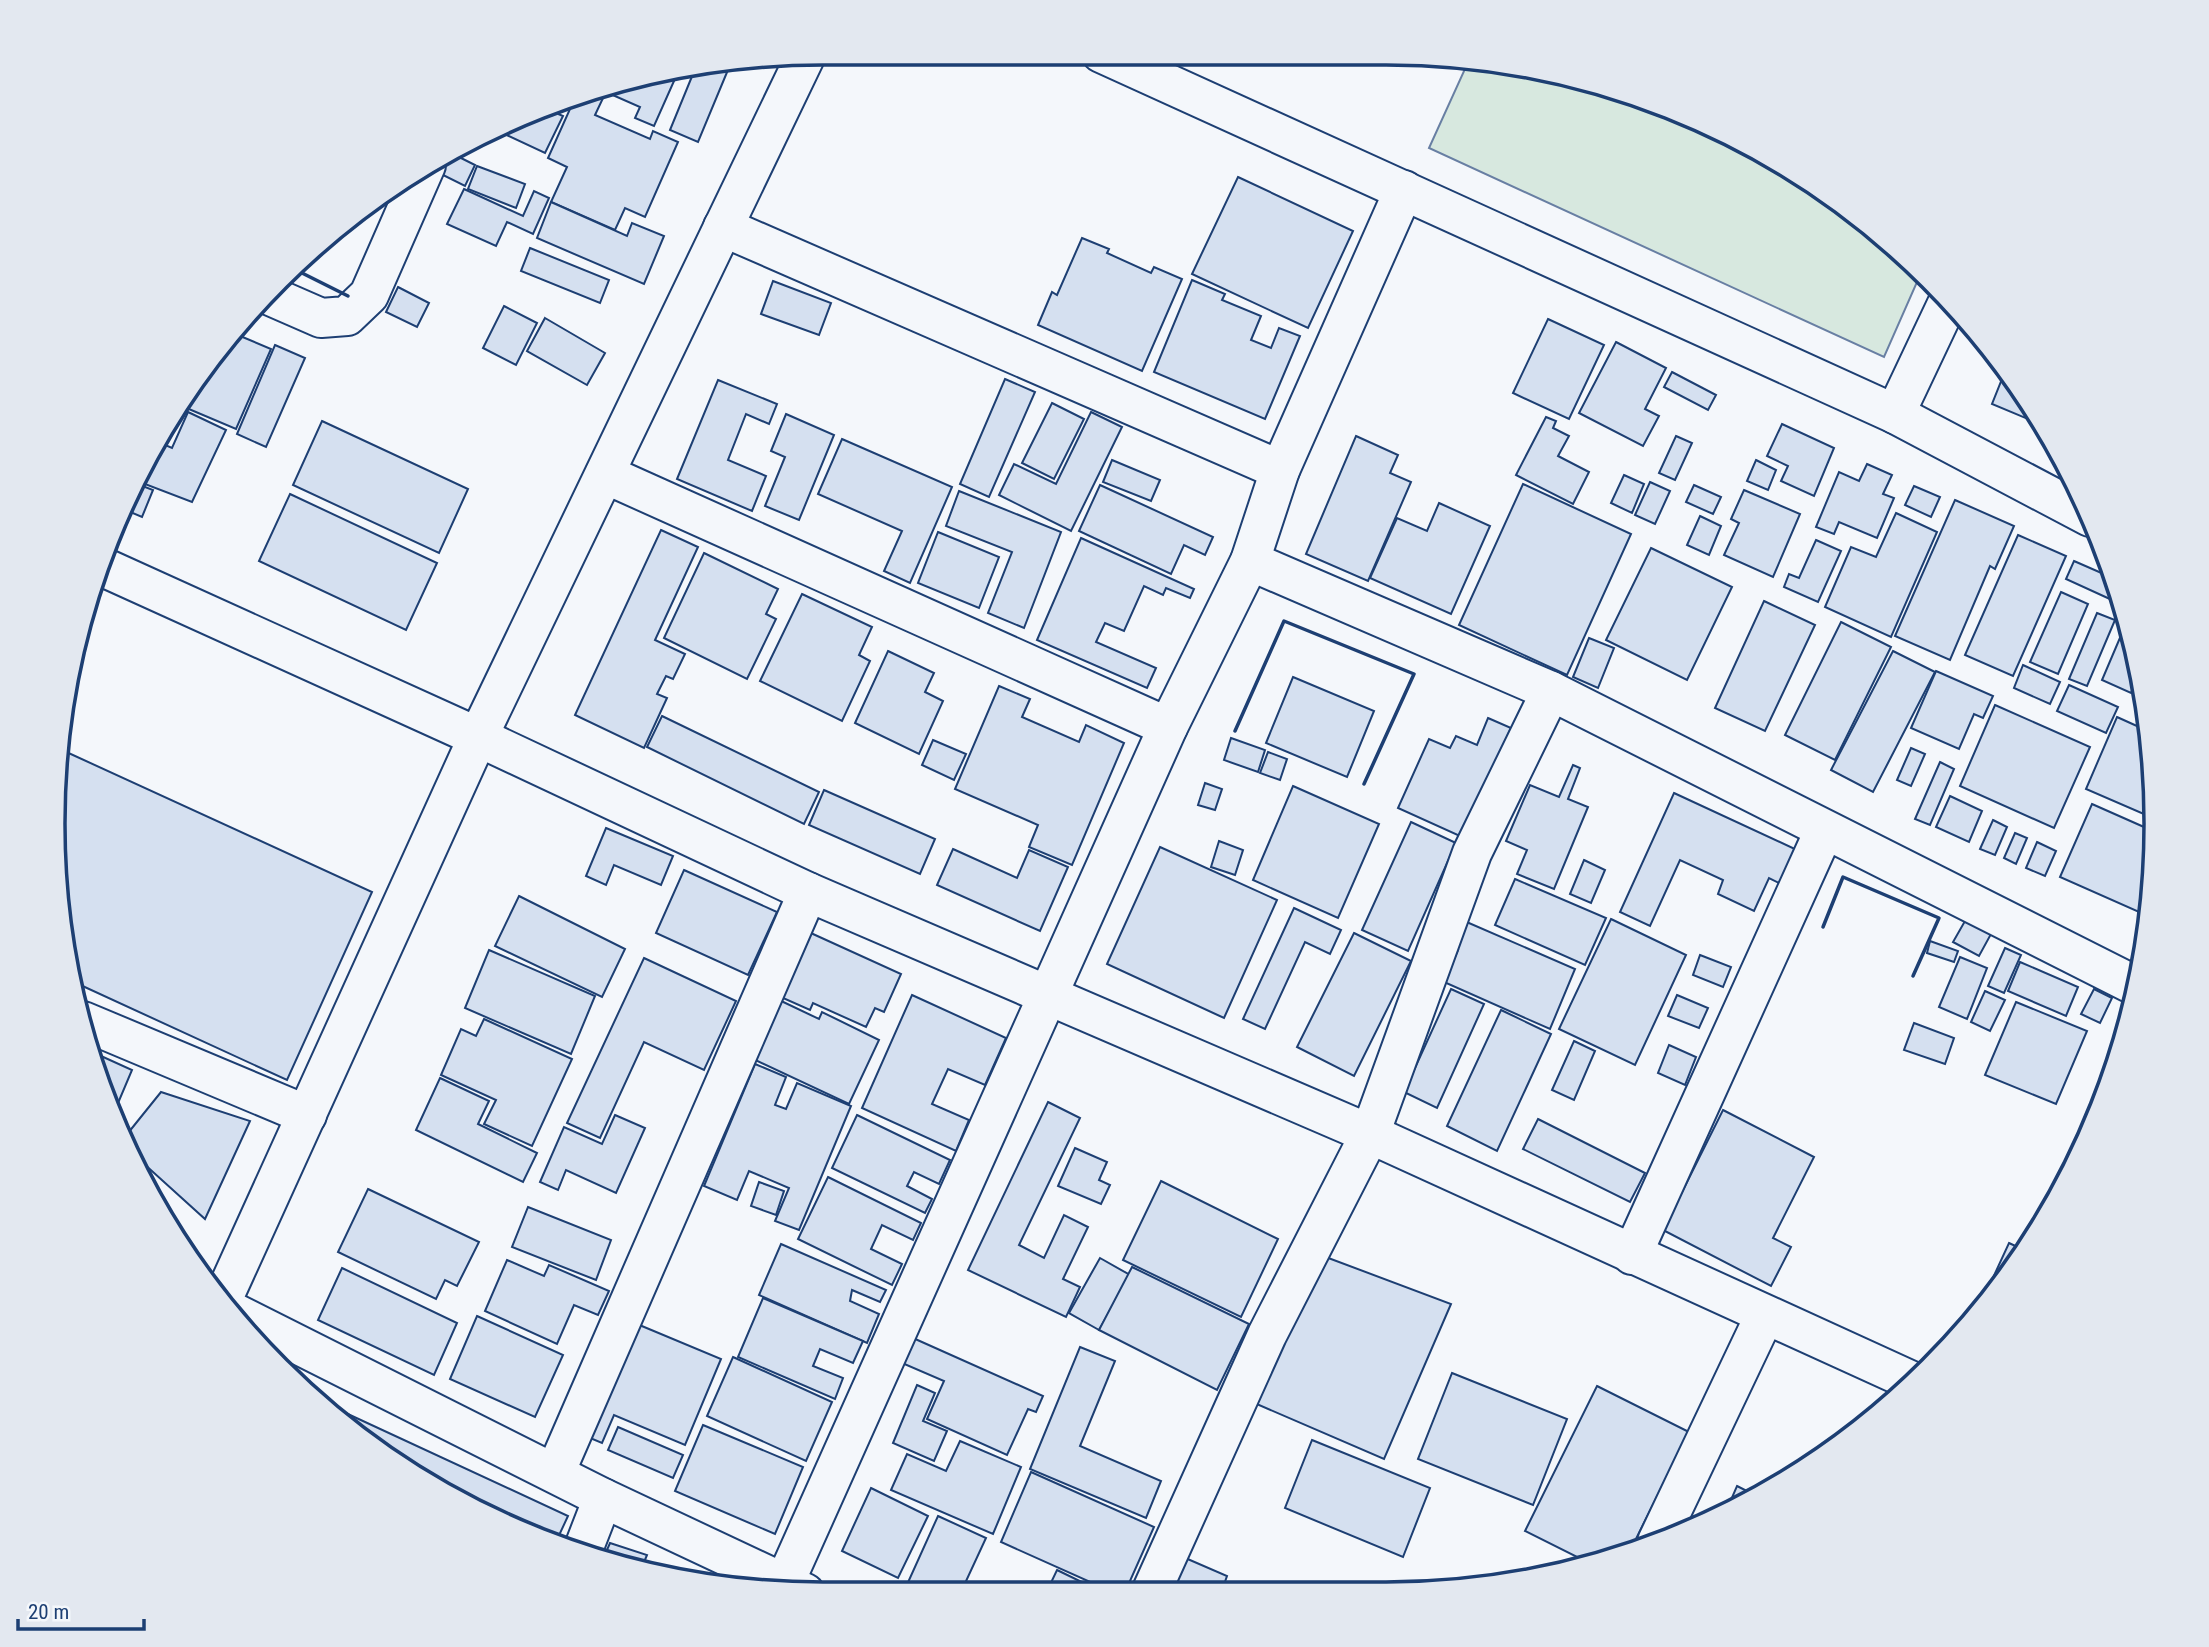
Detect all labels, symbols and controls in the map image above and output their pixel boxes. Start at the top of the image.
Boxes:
scale bar [18,1588,144,1632]
text: 20 m [28,1600,69,1624]

